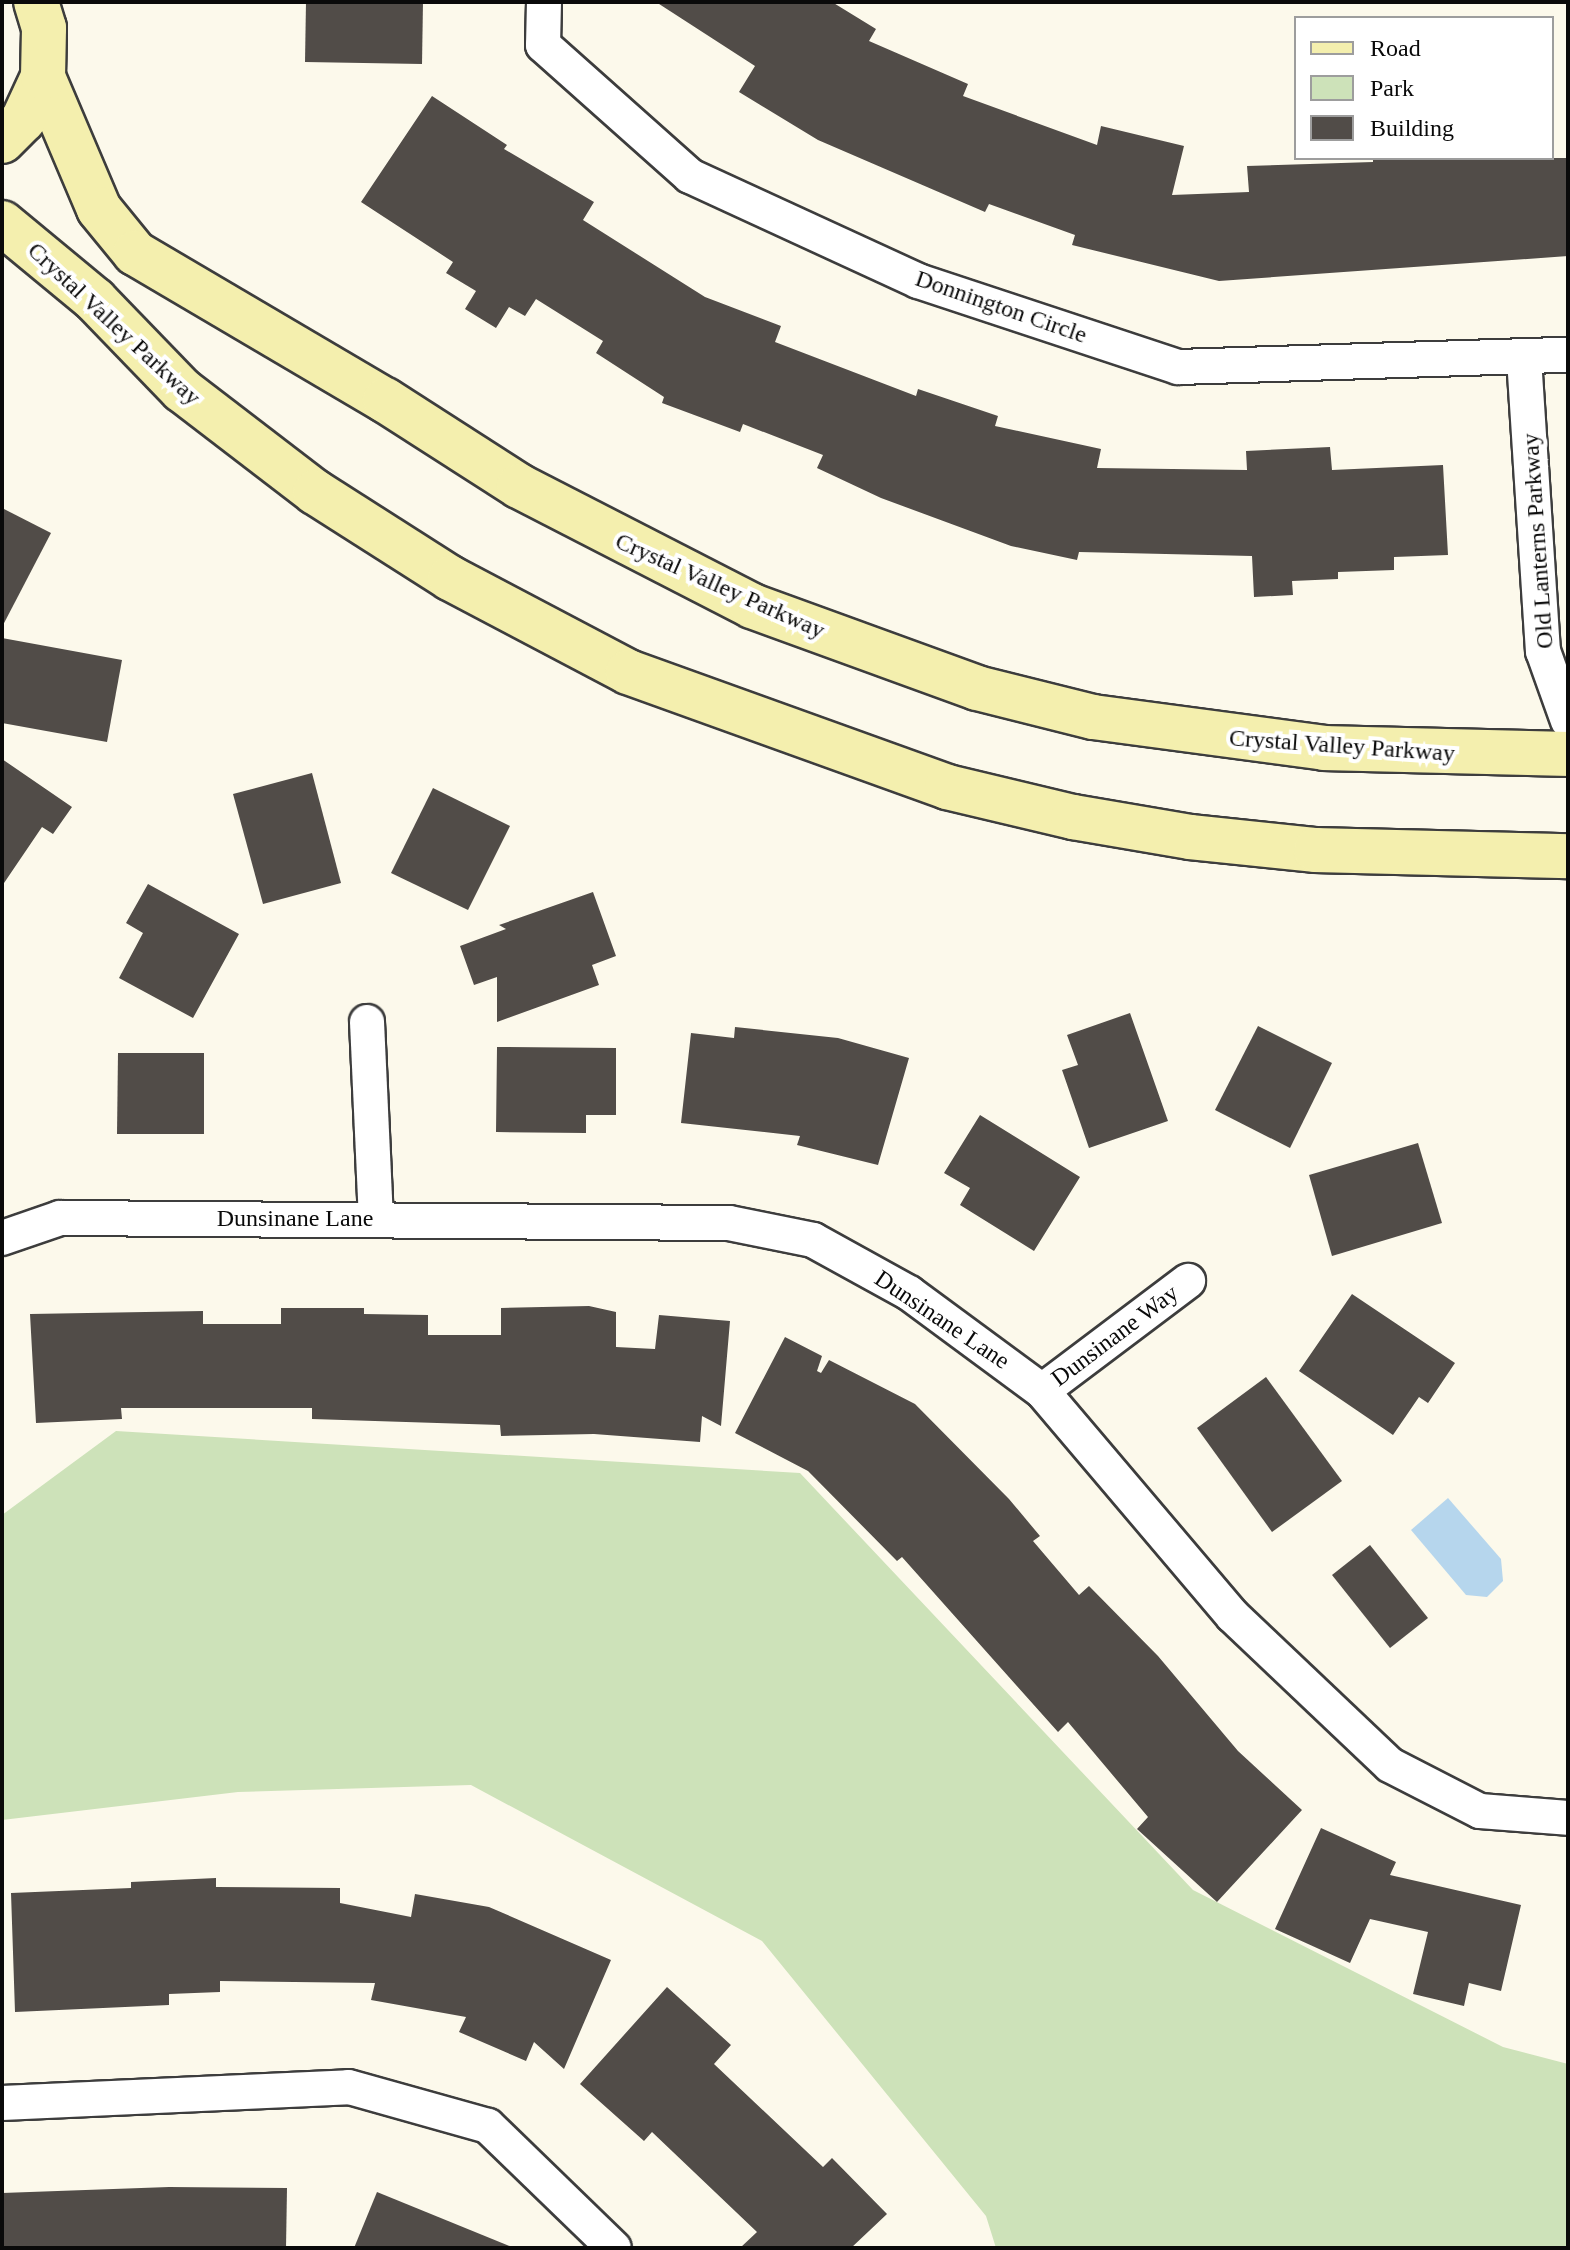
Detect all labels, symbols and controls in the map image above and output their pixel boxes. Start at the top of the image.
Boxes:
legend [1294,16,1554,160]
text: Road [1370,35,1421,61]
text: Park [1370,75,1414,101]
text: Building [1370,115,1454,141]
street label: Crystal Valley Parkway [21,236,207,412]
street label: Donnington Circle [912,264,1090,350]
street label: Old Lanterns Parkway [1516,432,1560,650]
street label: Crystal Valley Parkway [611,527,829,645]
street label: Crystal Valley Parkway [1228,724,1456,768]
street label: Dunsinane Lane [217,1205,373,1233]
street label: Dunsinane Lane [869,1264,1015,1376]
street label: Dunsinane Way [1046,1279,1184,1393]

